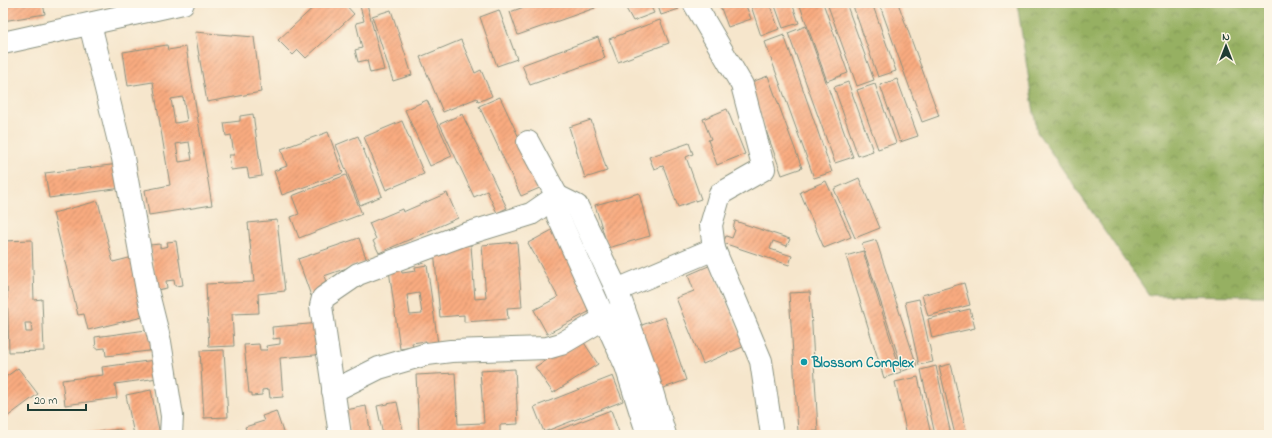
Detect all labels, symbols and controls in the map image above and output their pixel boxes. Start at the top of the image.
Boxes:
north arrow [1206,26,1246,66]
text: N [1222,29,1230,45]
place label: Blossom Complex [811,353,915,374]
marker: Blossom Complex [799,357,809,367]
scale bar [28,386,86,412]
text: 20 m [34,392,57,410]

